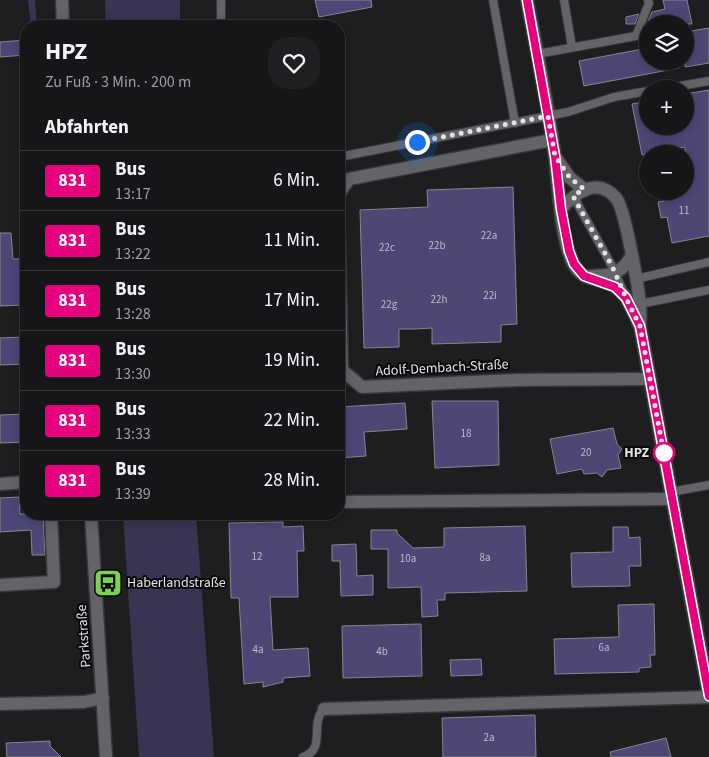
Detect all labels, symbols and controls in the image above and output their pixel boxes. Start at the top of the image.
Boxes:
map controls [639,15,694,200]
button: layers [639,15,694,70]
text: HPZ [45,34,87,69]
button: heart [268,37,320,89]
text: Zu Fuß · 3 Min. · 200 m [45,71,191,93]
button: + [639,80,694,135]
text: Abfahrten [45,114,129,141]
your location [405,130,430,155]
button: − [639,145,694,200]
text: Bus [115,156,146,183]
text: 6 Min. [273,167,320,194]
text: 831 [58,168,87,193]
text: 13:17 [115,183,151,205]
house number: 11 [679,203,689,218]
text: Bus [115,216,146,243]
text: 11 Min. [264,227,320,254]
text: 831 [58,228,87,253]
house number: 22a [481,228,497,243]
house number: 22b [428,238,446,253]
house number: 22c [379,240,395,255]
text: 13:22 [115,243,151,265]
text: Bus [115,276,146,303]
text: 17 Min. [264,287,320,314]
text: 831 [58,288,87,313]
house number: 22i [483,288,497,303]
house number: 22h [431,292,447,307]
house number: 22g [381,297,398,312]
text: 13:28 [115,303,151,325]
text: Bus [115,336,146,363]
text: 19 Min. [264,347,320,374]
text: 831 [58,348,87,373]
street label: Adolf-Dembach-Straße [375,355,509,381]
text: 13:30 [115,363,151,385]
text: Bus [115,396,146,423]
text: 22 Min. [264,407,320,434]
text: 831 [58,408,87,433]
text: 13:33 [115,423,151,445]
house number: 18 [461,426,472,441]
marker: HPZ [653,442,675,464]
place label: HPZ [624,443,649,463]
house number: 20 [581,445,591,460]
text: Bus [115,456,146,483]
text: 28 Min. [264,467,320,494]
text: 831 [58,468,87,493]
text: 13:39 [115,483,151,505]
house number: 12 [252,549,262,564]
house number: 8a [479,550,491,565]
house number: 10a [400,551,416,566]
bus stop icon: Haberlandstraße [93,568,123,598]
place label: Haberlandstraße [127,573,226,593]
street label: Parkstraße [72,604,96,668]
house number: 6a [598,640,610,655]
house number: 4a [252,642,264,657]
house number: 4b [376,644,388,659]
house number: 2a [483,730,495,745]

